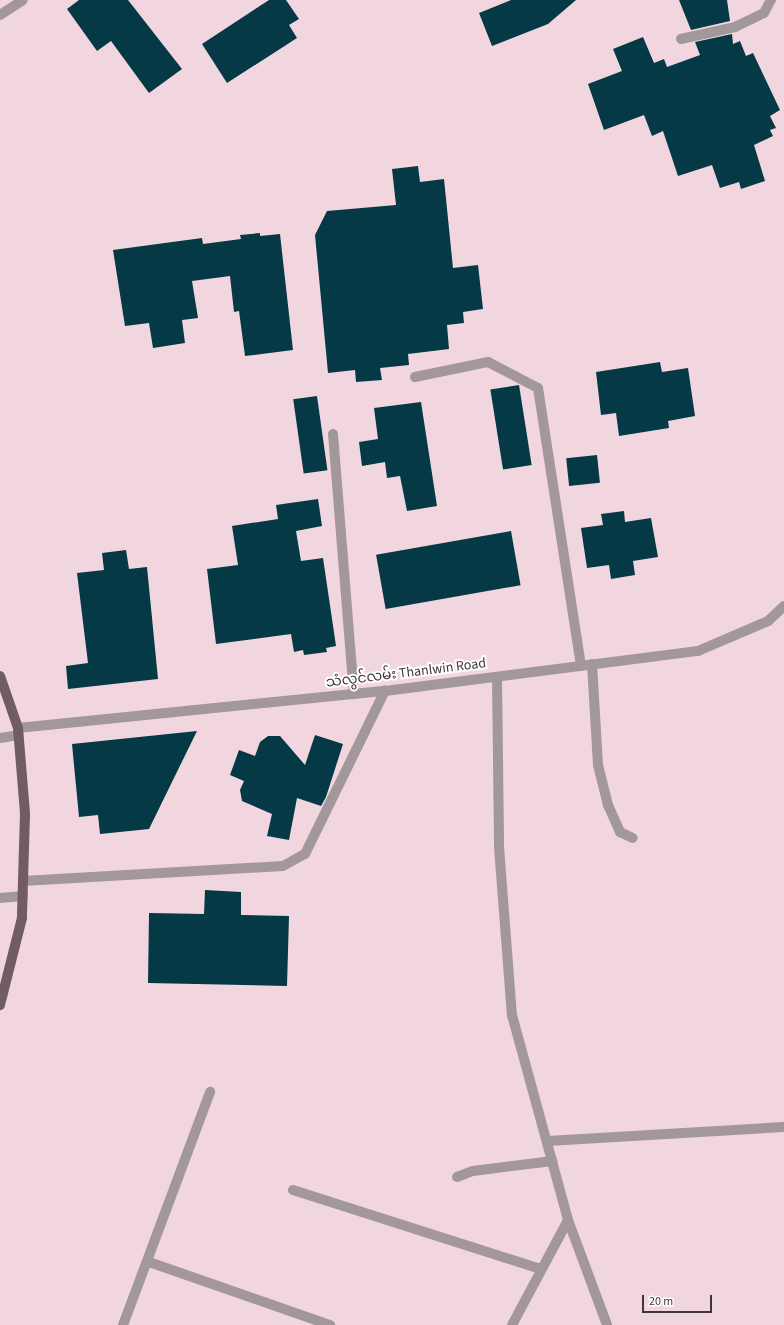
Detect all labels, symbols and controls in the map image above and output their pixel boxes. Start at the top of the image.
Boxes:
street label: သံလွင်လမ်း Thanlwin Road [325,655,487,691]
scale bar [644,1287,714,1313]
text: 20 m [649,1293,673,1310]

